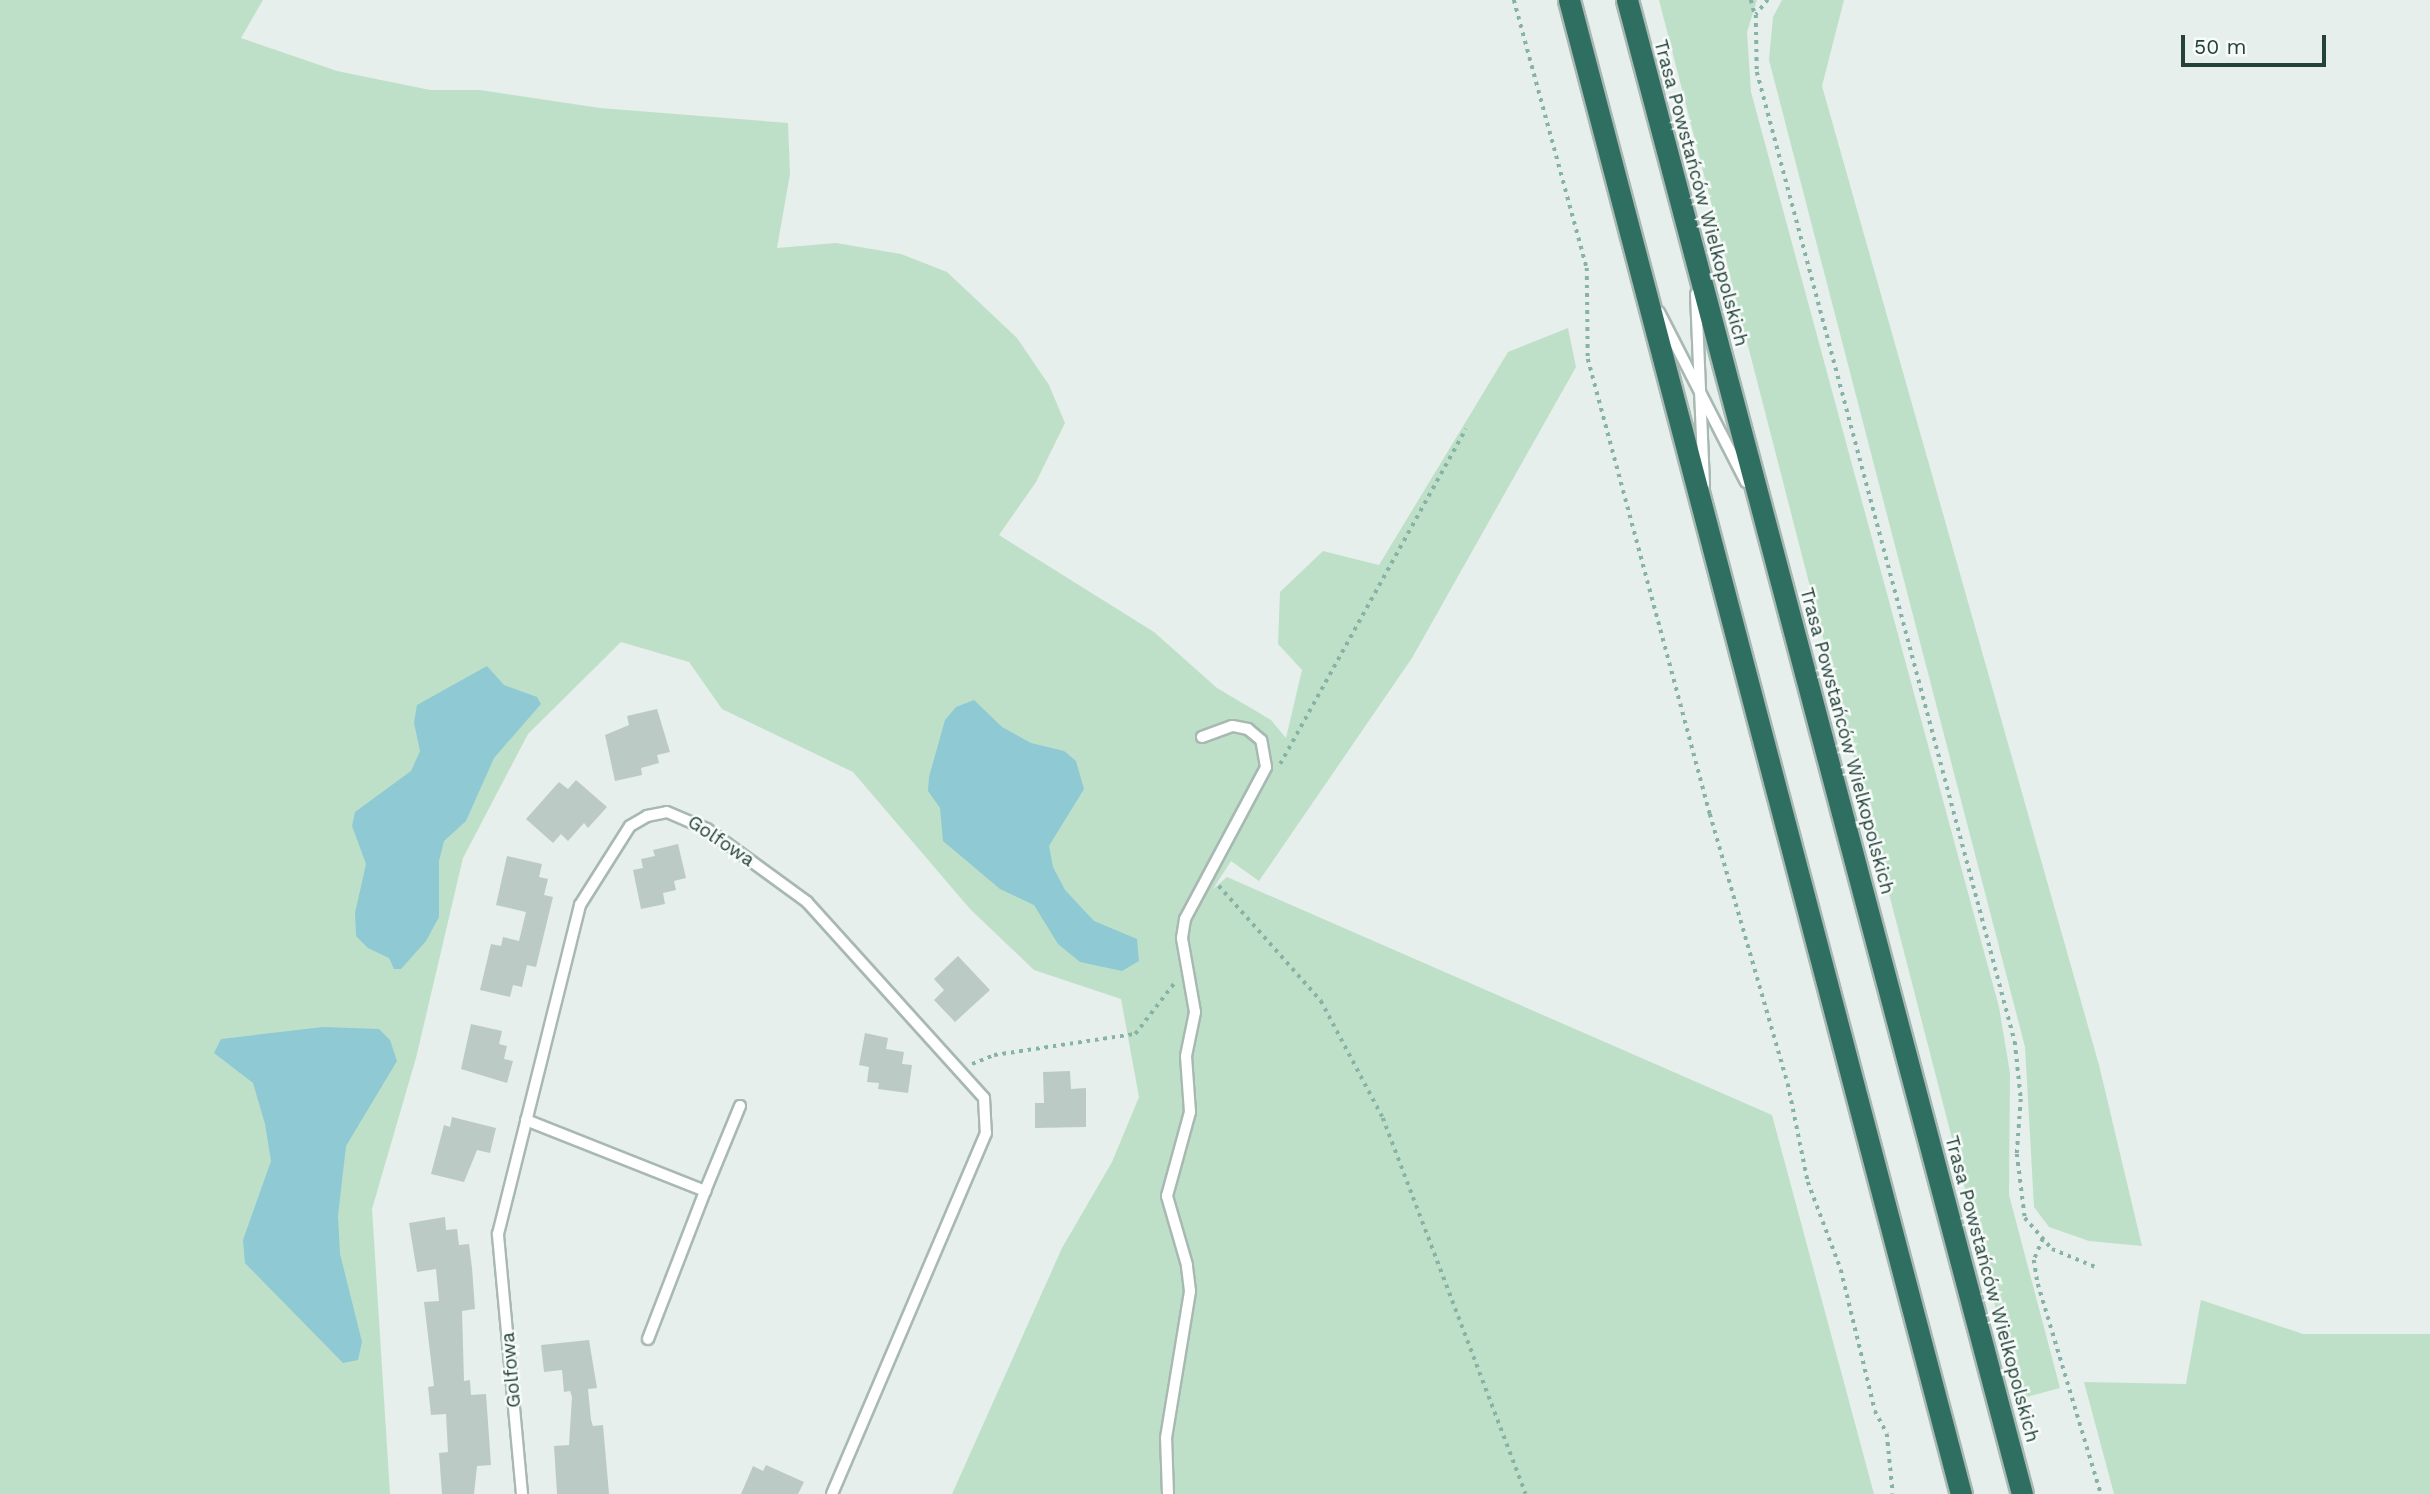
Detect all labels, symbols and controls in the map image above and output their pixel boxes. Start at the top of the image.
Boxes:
scale bar [2185,21,2330,65]
text: 50 m [2194,34,2246,59]
street label: Trasa Powstańców Wielkopolskich [1649,37,1753,349]
street label: Trasa Powstańców Wielkopolskich [1795,585,1899,897]
street label: Golfowa [683,810,759,872]
street label: Trasa Powstańców Wielkopolskich [1940,1133,2044,1445]
street label: Golfowa [496,1331,526,1409]

